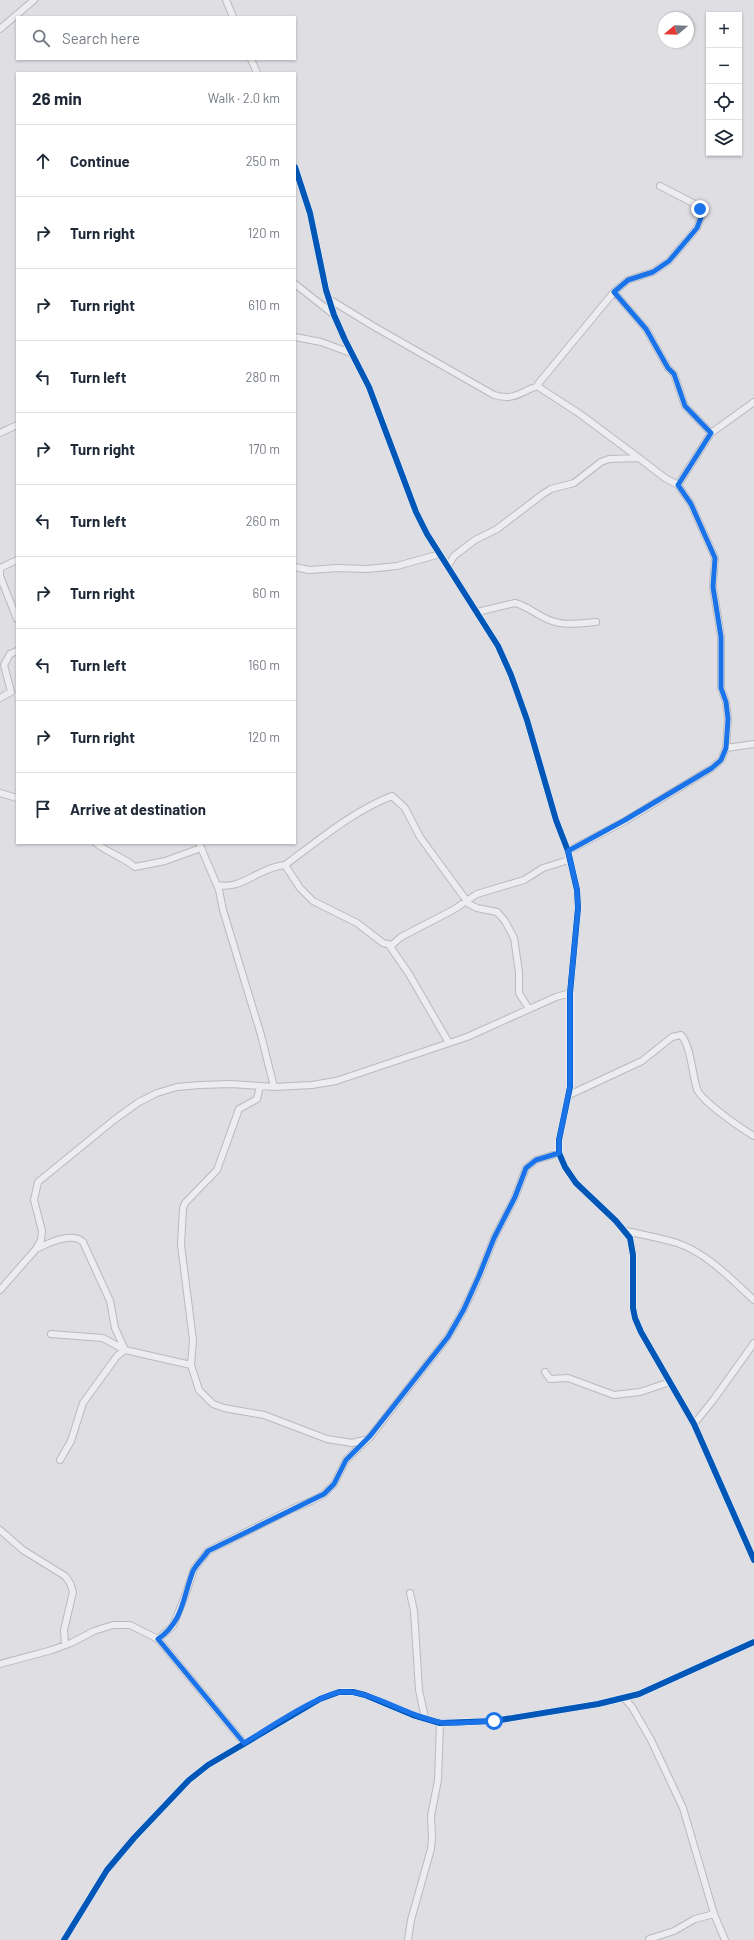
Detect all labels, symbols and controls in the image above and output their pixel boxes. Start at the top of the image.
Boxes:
north arrow [658,12,694,48]
map controls [706,12,742,156]
button: + [706,12,742,48]
search box [16,16,296,60]
icon: search [30,27,52,49]
text: Search here [62,29,140,47]
button: − [706,48,742,84]
button: locate [706,84,742,120]
text: 26 min [32,88,82,108]
text: Walk · 2.0 km [208,90,280,106]
button: layers [706,120,742,156]
icon: ahead [32,150,54,172]
text: Continue [70,152,130,170]
text: 250 m [246,153,280,169]
route end [691,200,709,218]
icon: right [32,222,54,244]
text: Turn right [70,224,135,242]
text: 120 m [248,225,280,241]
icon: right [32,294,54,316]
text: Turn right [70,296,135,314]
text: 610 m [248,297,280,313]
icon: left [32,366,54,388]
text: Turn left [70,368,126,386]
text: 280 m [246,369,280,385]
icon: right [32,438,54,460]
text: Turn right [70,440,135,458]
text: 170 m [249,441,280,457]
icon: left [32,510,54,532]
text: Turn left [70,512,126,530]
text: 260 m [246,513,280,529]
icon: right [32,582,54,604]
text: Turn right [70,584,135,602]
text: 60 m [253,585,280,601]
icon: left [32,654,54,676]
text: Turn left [70,656,126,674]
text: 160 m [248,657,280,673]
icon: right [32,726,54,748]
text: Turn right [70,728,135,746]
text: 120 m [248,729,280,745]
icon: arrive [32,798,54,820]
text: Arrive at destination [70,800,206,818]
route start [485,1712,503,1730]

